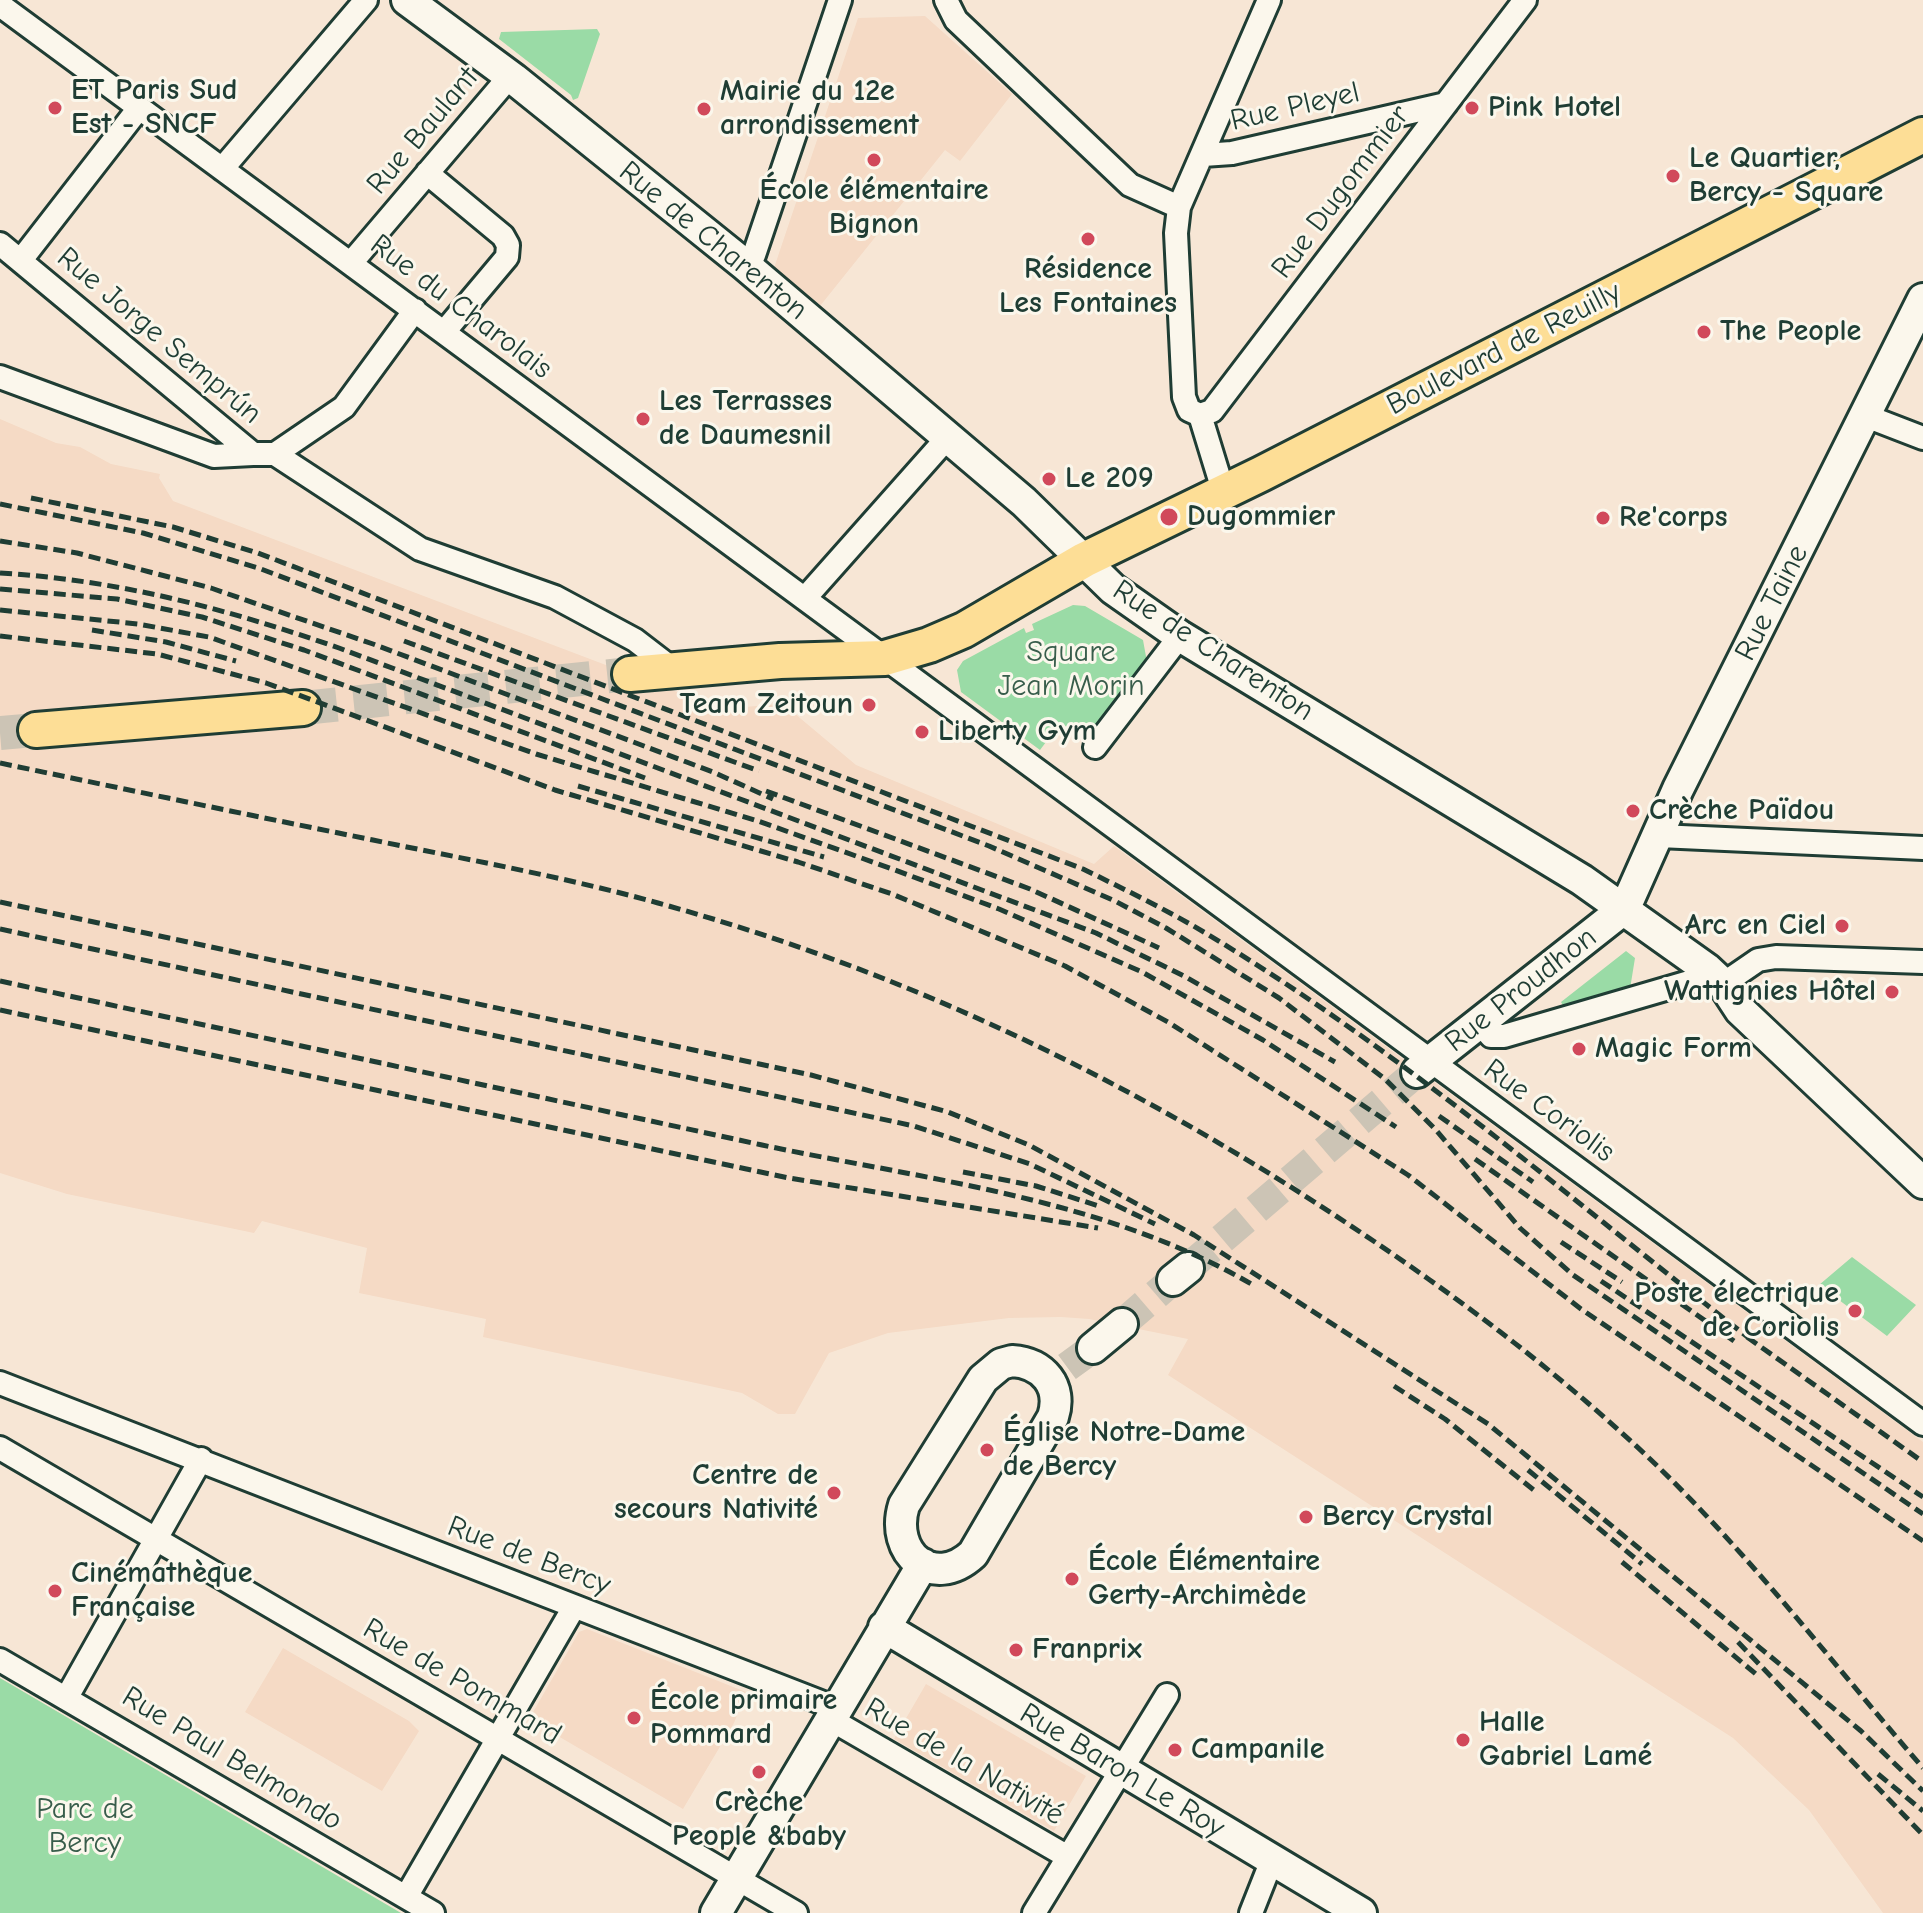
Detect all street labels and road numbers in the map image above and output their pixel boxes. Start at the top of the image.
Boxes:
street label: Rue Baulant [359,60,487,202]
street label: Rue Pleyel [1227,75,1363,139]
street label: Rue Dugommier [1264,98,1418,286]
street label: Rue de Charenton [611,154,815,328]
street label: Rue du Charolais [363,227,559,387]
street label: Rue Jorge Semprún [49,240,269,432]
street label: Boulevard de Reuilly [1381,274,1627,424]
street label: Rue Taine [1728,539,1816,667]
street label: Rue de Charenton [1106,573,1320,729]
street label: Rue Proudhon [1438,920,1604,1060]
street label: Rue Coriolis [1477,1051,1621,1171]
street label: Rue de Bercy [442,1508,616,1604]
street label: Rue de Pommard [357,1611,567,1753]
street label: Rue Paul Belmondo [115,1679,349,1839]
street label: Rue de la Nativité [858,1690,1070,1834]
street label: Rue Baron Le Roy [1013,1696,1231,1846]

